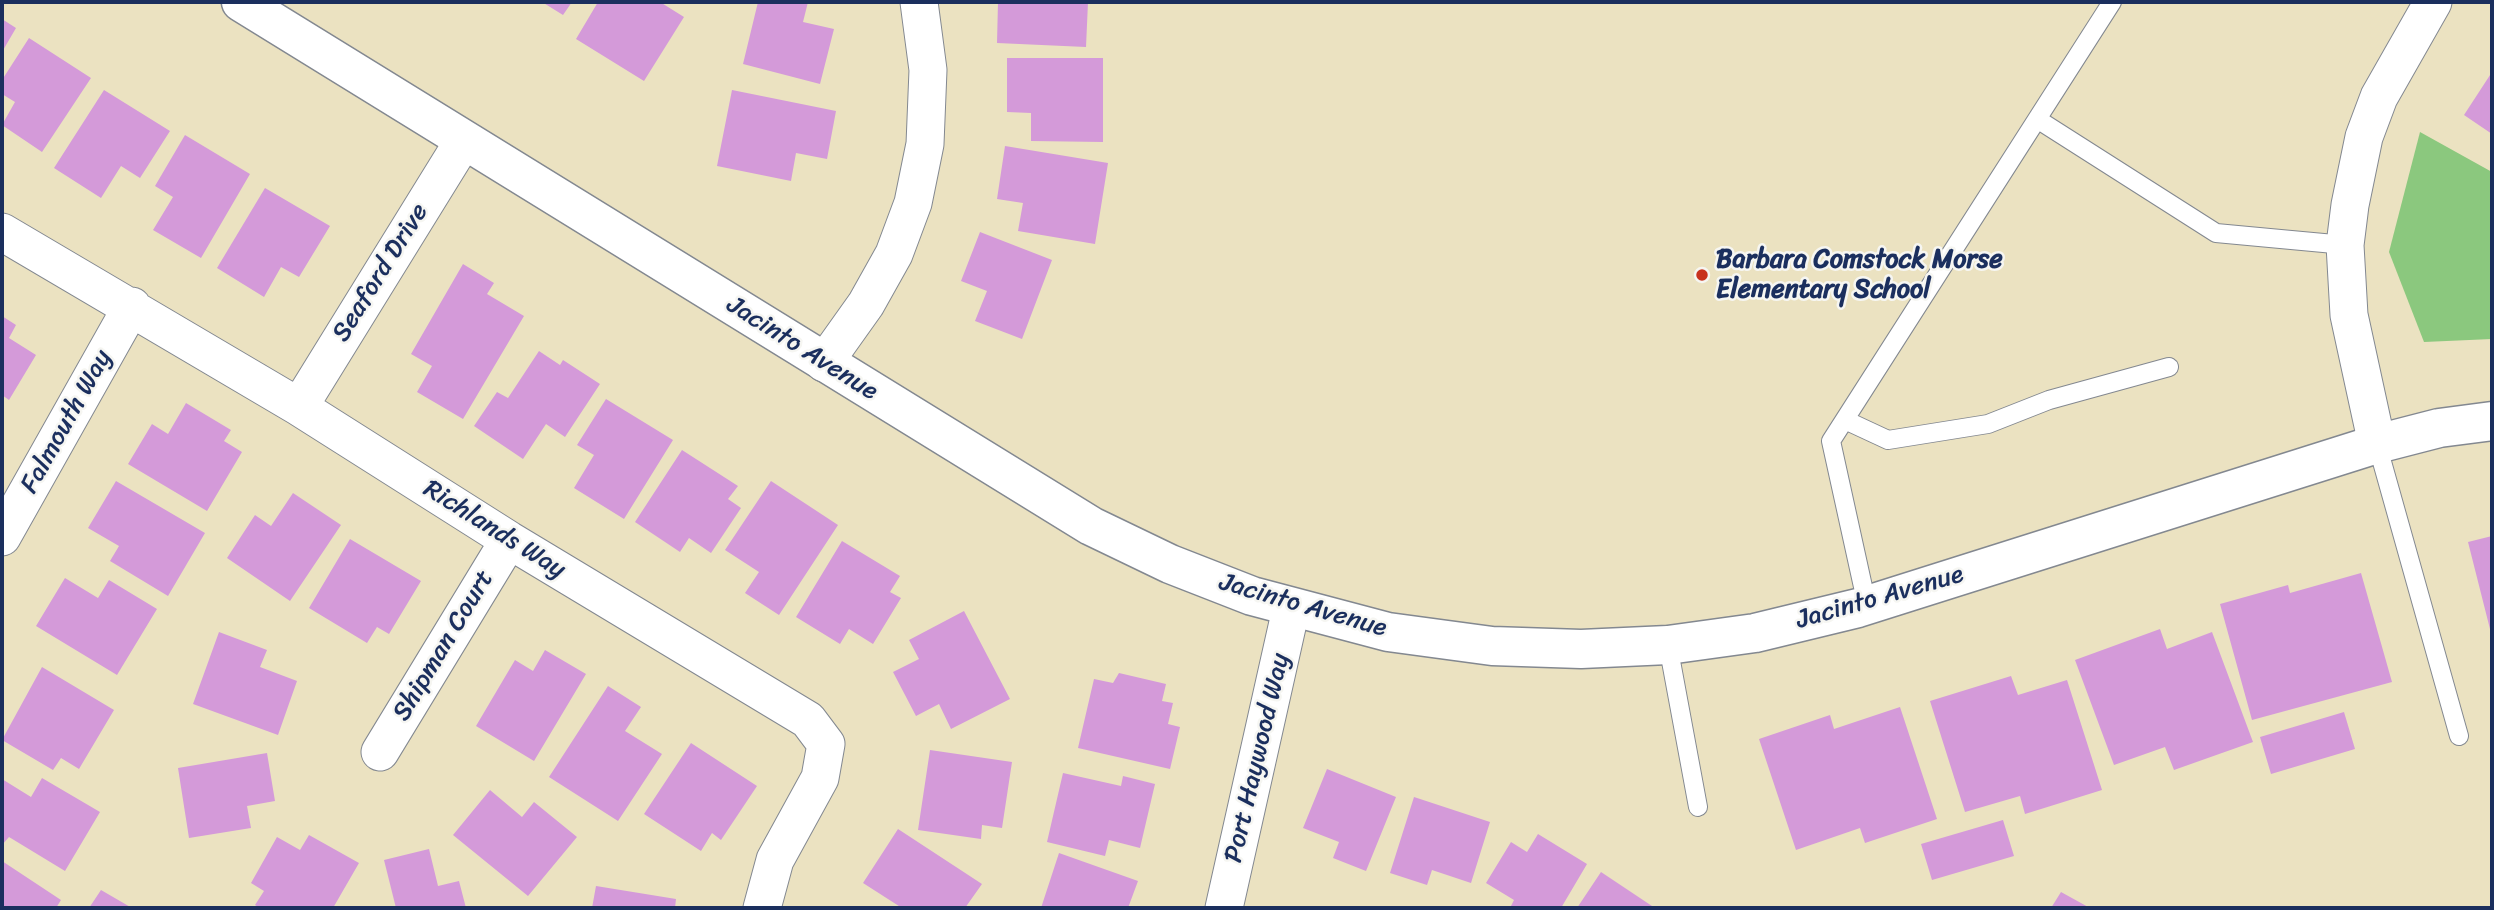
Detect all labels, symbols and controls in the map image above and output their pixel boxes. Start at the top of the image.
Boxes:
street label: Seaford Drive [326,198,436,348]
place label: Barbara Comstock Morse Elementary School [1716,244,2003,306]
marker: Barbara Comstock Morse Elementary School [1694,267,1710,283]
street label: Jacinto Avenue [721,290,883,408]
street label: Falmouth Way [15,345,119,499]
street label: Richlands Way [417,474,571,586]
street label: Jacinto Avenue [1793,559,1967,637]
street label: Shipman Court [387,565,501,727]
street label: Jacinto Avenue [1216,567,1390,645]
street label: Port Haywood Way [1219,650,1297,866]

